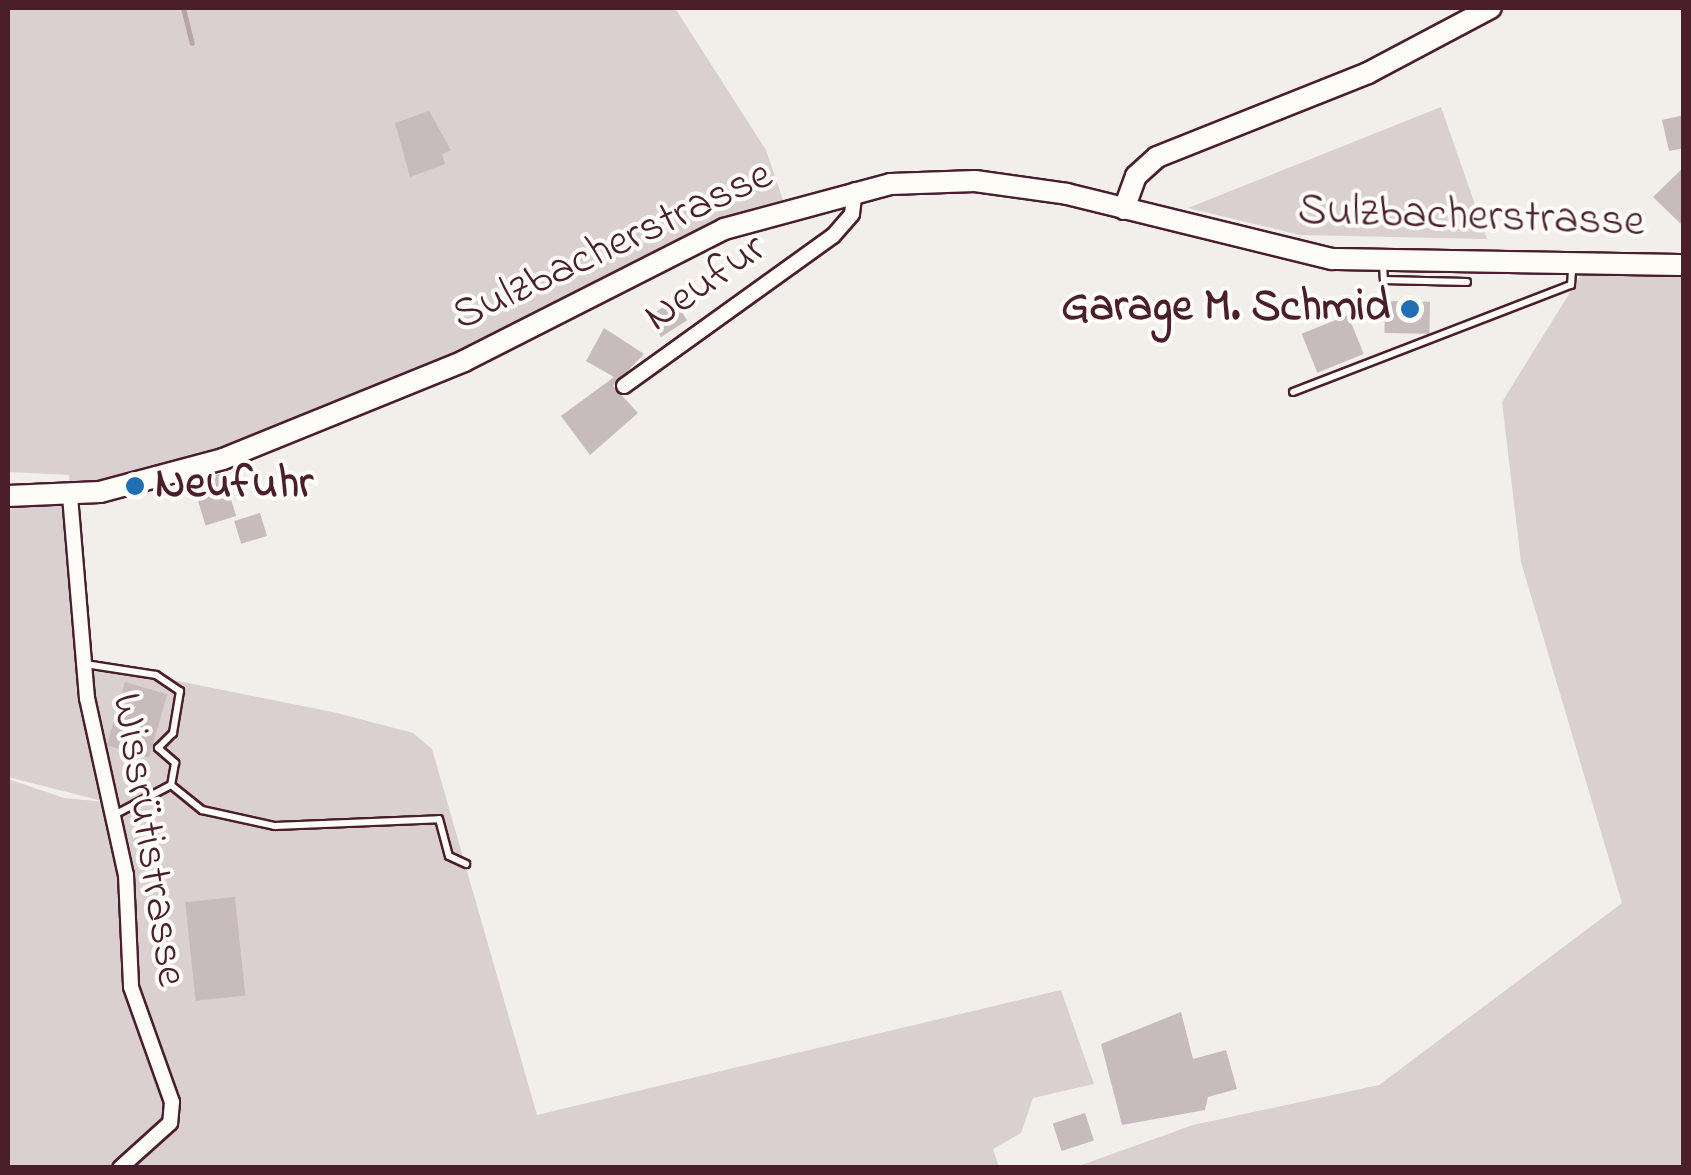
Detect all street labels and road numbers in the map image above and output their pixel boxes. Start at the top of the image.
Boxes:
street label: Sulzbacherstrasse [444,149,782,345]
street label: Sulzbacherstrasse [1297,185,1645,251]
street label: Neufur [635,223,777,345]
street label: Wissrütistrasse [97,690,197,990]

